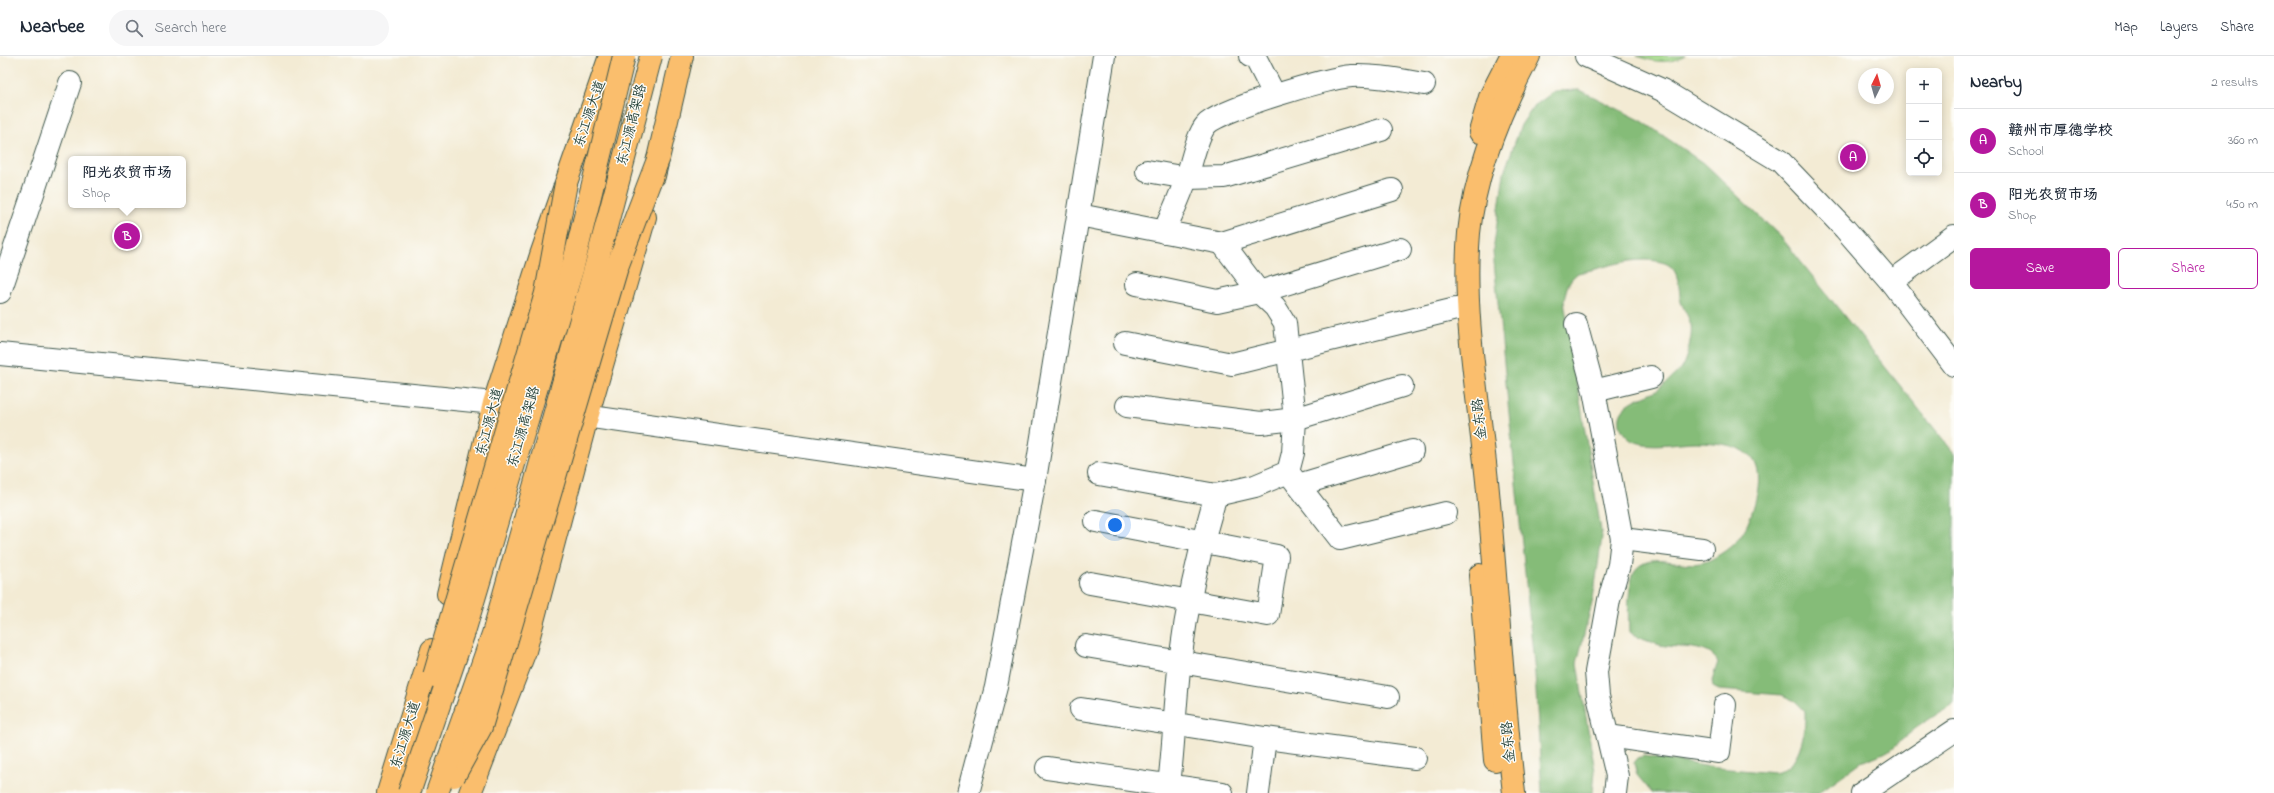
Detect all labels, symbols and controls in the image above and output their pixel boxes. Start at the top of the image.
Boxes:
search box [109,10,389,46]
text: Nearbee [20,14,85,41]
icon: search [123,17,145,39]
text: Search here [155,17,226,39]
text: Map [2114,17,2138,38]
text: Layers [2160,17,2198,38]
text: Share [2220,17,2254,38]
north arrow [1858,68,1894,104]
map controls [1906,68,1942,176]
button: + [1906,68,1942,104]
text: Nearby [1970,70,2022,95]
text: 2 results [2211,73,2258,92]
street label: 东江源大道 [569,77,611,151]
street label: 东江源高架路 [612,82,652,168]
button: − [1906,104,1942,140]
text: 赣州市厚德学校 [2008,120,2113,142]
text: A [1979,131,1987,150]
text: 360 m [2228,131,2258,150]
button: locate [1906,140,1942,176]
pin: A [1840,142,1866,172]
text: School [2008,142,2044,161]
popup [68,156,186,208]
text: 阳光农贸市场 [82,162,172,184]
text: Shop [82,184,110,203]
text: 阳光农贸市场 [2008,184,2098,206]
text: B [1979,195,1987,214]
text: 450 m [2226,195,2258,214]
text: Shop [2008,206,2036,225]
pin: B [114,221,140,251]
button: Save [1970,248,2110,289]
button: Share [2118,248,2258,289]
street label: 东江源高架路 [502,384,546,470]
street label: 东江源大道 [471,385,509,459]
street label: 金东路 [1467,397,1493,441]
your location [1105,515,1125,535]
street label: 东江源大道 [386,698,426,772]
street label: 金东路 [1497,720,1521,764]

